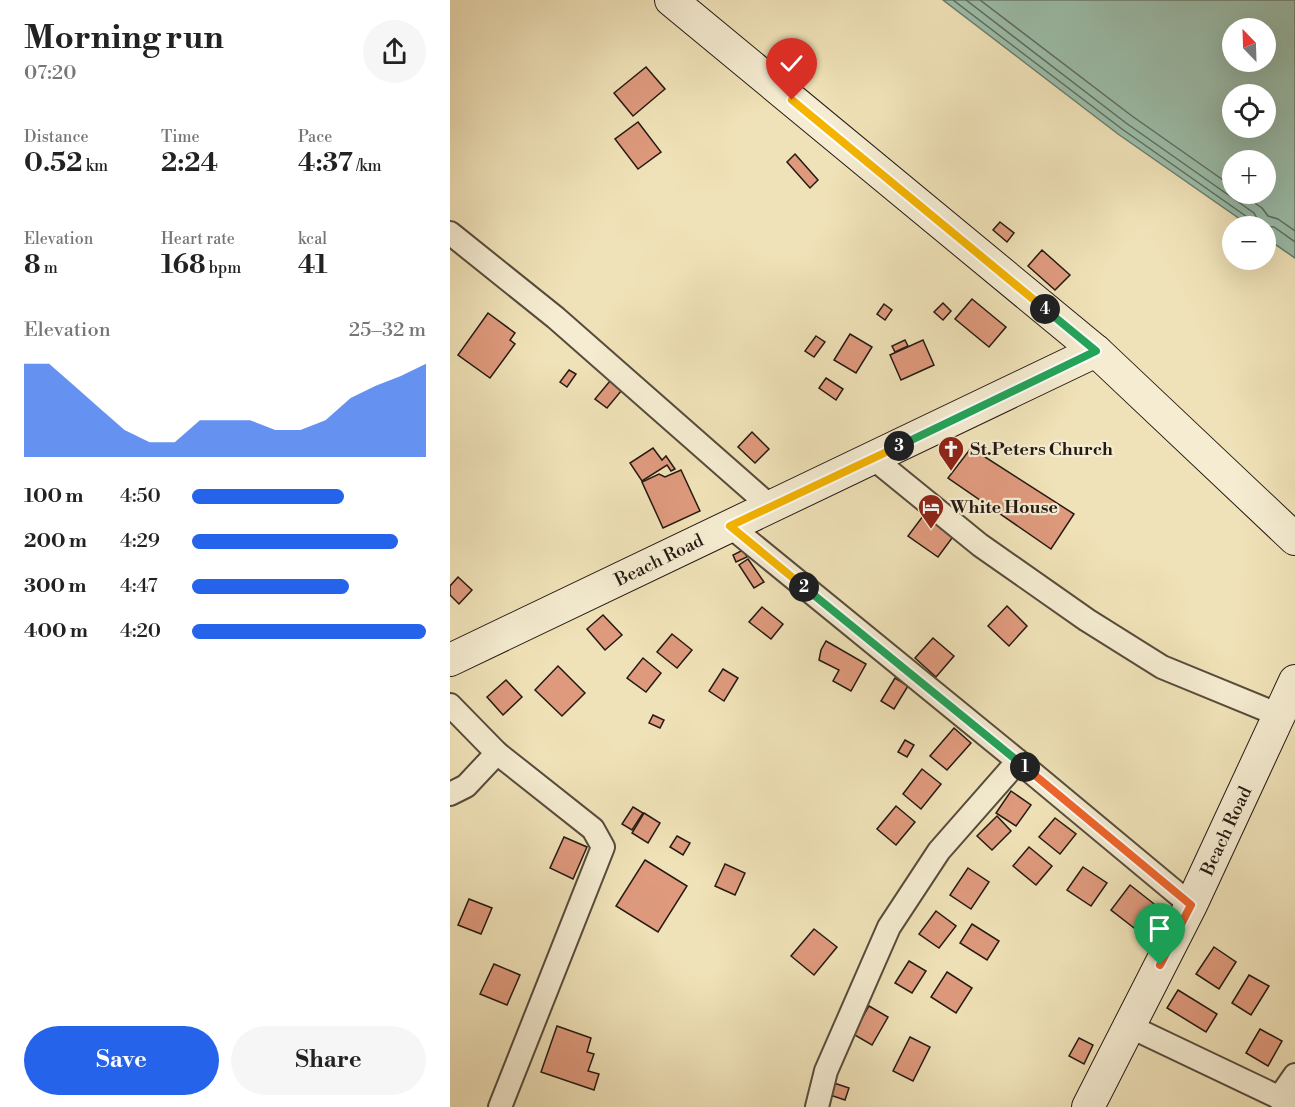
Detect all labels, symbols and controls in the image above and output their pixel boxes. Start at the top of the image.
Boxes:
text: Morning run [24,18,224,59]
north arrow [1222,18,1276,72]
map controls [1222,18,1276,270]
button: share [363,20,426,83]
pin [766,38,817,100]
icon: check [775,47,808,80]
text: 07:20 [24,61,77,86]
button: locate [1222,84,1276,138]
text: Distance [24,127,89,147]
text: Time [161,127,200,147]
text: Pace [298,127,332,147]
text: 0.52 [24,147,82,179]
text: 2:24 [161,147,218,179]
text: 4:37 [298,147,353,179]
button: + [1222,150,1276,204]
text: km [82,156,108,176]
text: /km [353,156,382,176]
button: − [1222,216,1276,270]
text: Elevation [24,229,93,249]
text: Heart rate [161,229,235,249]
text: kcal [298,229,327,249]
text: 8 [24,249,41,281]
text: 168 [161,249,206,281]
text: 41 [298,249,328,281]
text: m [41,258,58,278]
text: bpm [206,258,241,278]
pin: 4 [1030,294,1060,324]
text: 4 [1040,299,1050,319]
text: Elevation [24,318,111,343]
text: 25–32 m [349,318,426,343]
pin: 3 [884,431,914,461]
church icon: St.Peters Church [936,434,966,472]
text: 3 [894,436,904,456]
place label: St.Peters Church [970,438,1113,461]
text: 100 m [24,484,83,509]
text: 4:50 [120,484,161,509]
hotel icon: White House [916,492,946,530]
place label: White House [949,496,1058,519]
text: 200 m [24,529,87,554]
text: 4:29 [120,529,160,554]
street label: Beach Road [610,529,708,592]
pin: 2 [789,572,819,602]
text: 300 m [24,574,87,599]
text: 4:47 [120,574,158,599]
text: 2 [799,577,809,597]
text: 400 m [24,619,88,644]
text: 4:20 [120,619,161,644]
pin: 1 [1010,752,1040,782]
text: 1 [1021,757,1029,777]
street label: Beach Road [1195,782,1257,880]
pin [1134,903,1185,965]
icon: arrive [1143,912,1176,945]
button: Save [24,1026,219,1095]
button: Share [231,1026,426,1095]

